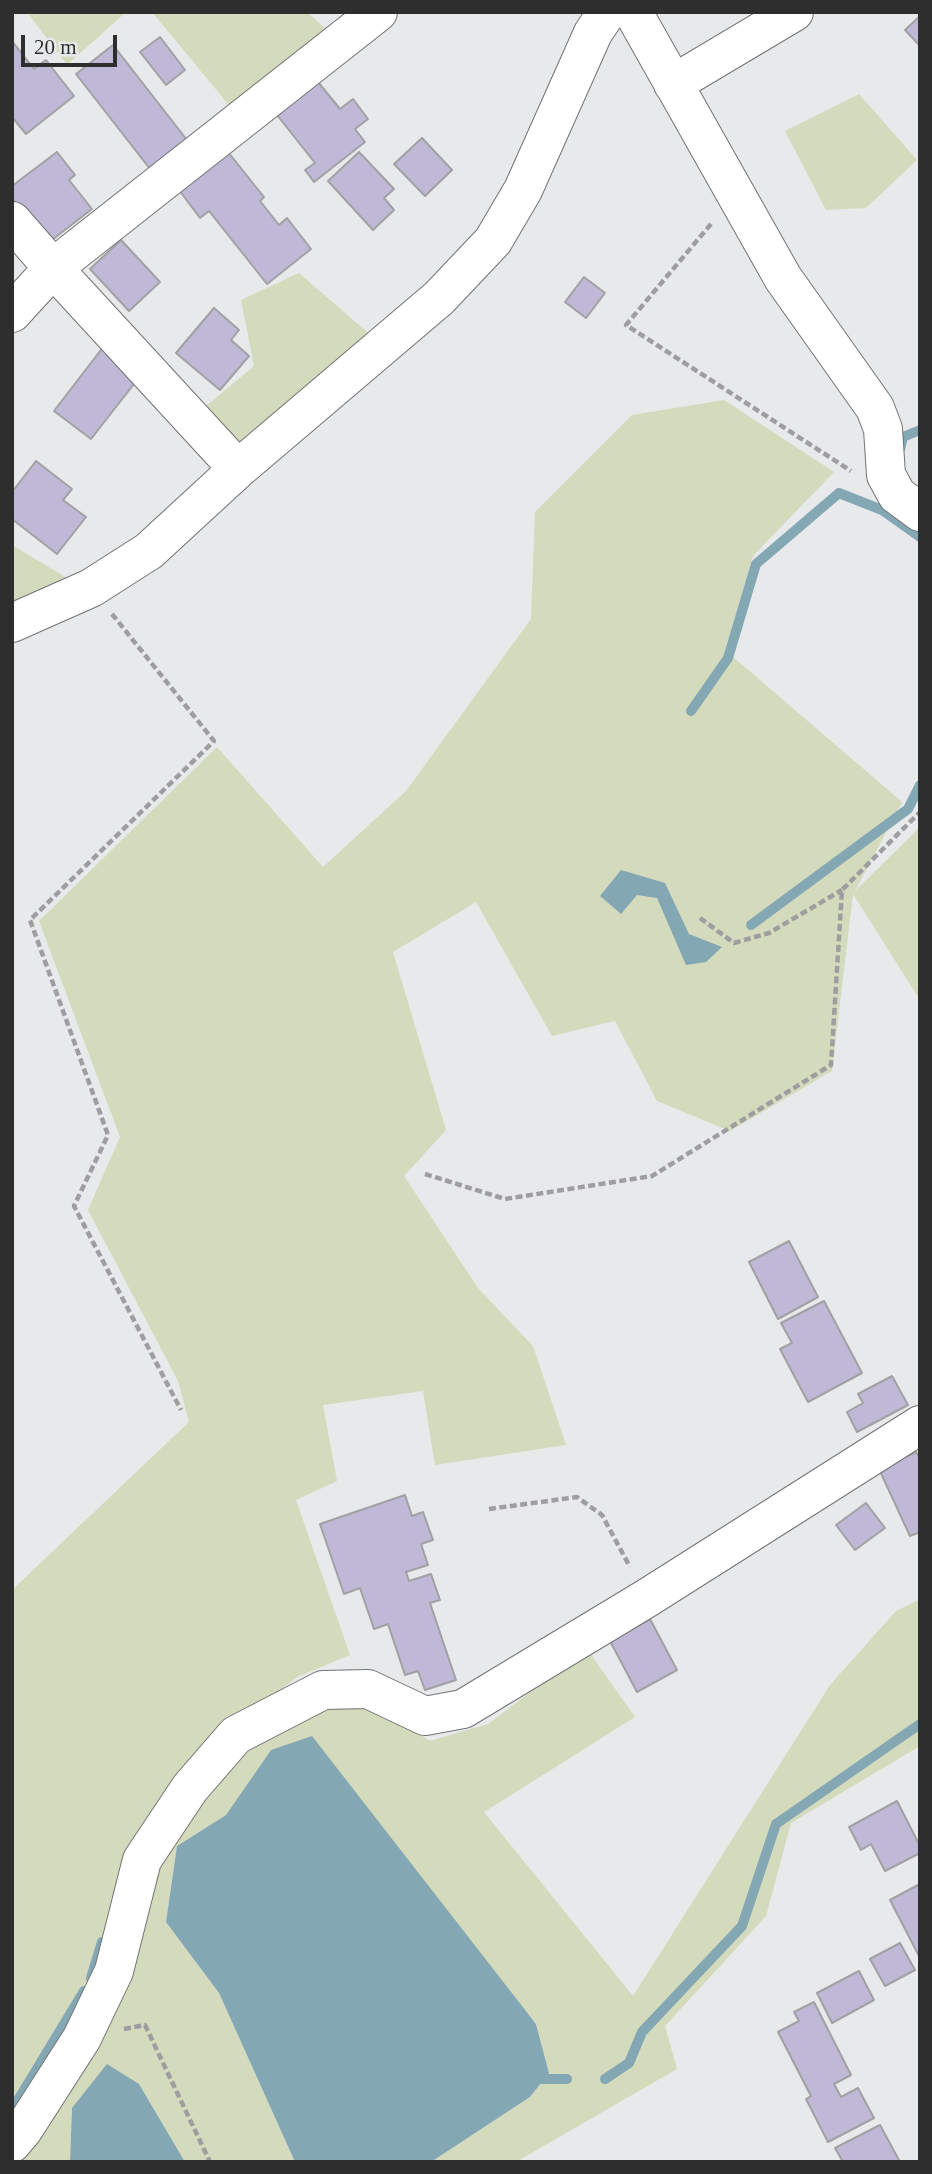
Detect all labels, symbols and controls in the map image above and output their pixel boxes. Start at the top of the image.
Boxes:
scale bar [24,21,121,65]
text: 20 m [34,35,77,59]

